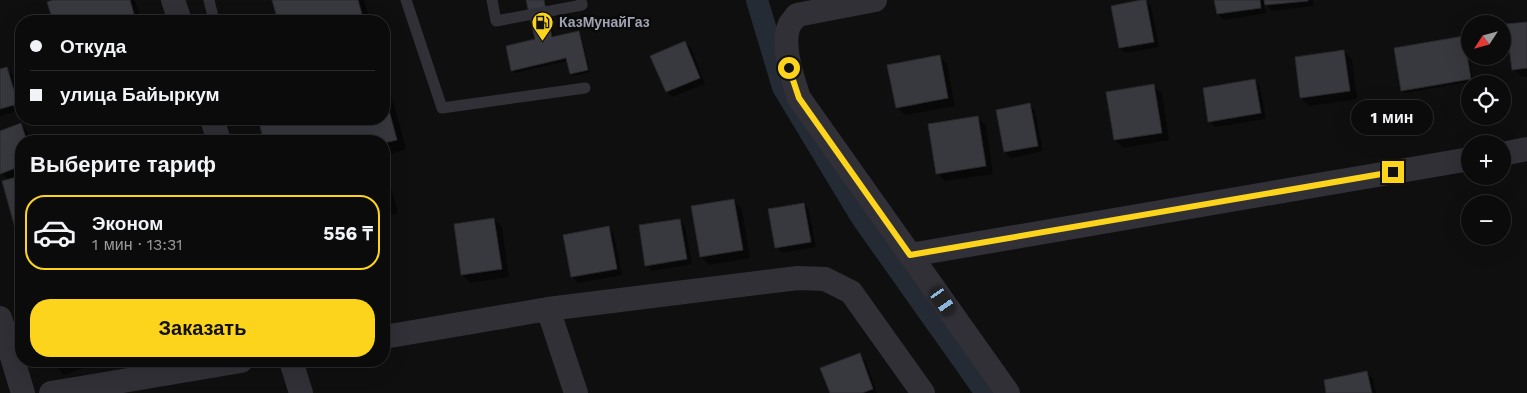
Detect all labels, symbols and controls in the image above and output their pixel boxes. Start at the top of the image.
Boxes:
fuel station icon: КазМунайГаз [531,10,555,41]
place label: КазМунайГаз [559,14,650,30]
north arrow [1461,15,1511,65]
map controls [1461,15,1511,245]
text: Откуда [60,35,126,58]
route start [778,57,800,79]
button: locate [1461,75,1511,125]
text: улица Байыркум [60,83,220,106]
callout: 1 мин [1352,100,1434,134]
text: 1 мин [1371,108,1413,127]
button: + [1461,135,1511,185]
text: Выберите тариф [30,152,216,177]
route end [1382,161,1404,183]
button: − [1461,195,1511,245]
icon: car [32,210,77,255]
text: Эконом [92,212,163,235]
text: 556 ₸ [323,222,373,245]
text: 1 мин · 13:31 [92,235,183,254]
car [928,284,957,318]
button: Заказать [30,299,375,357]

